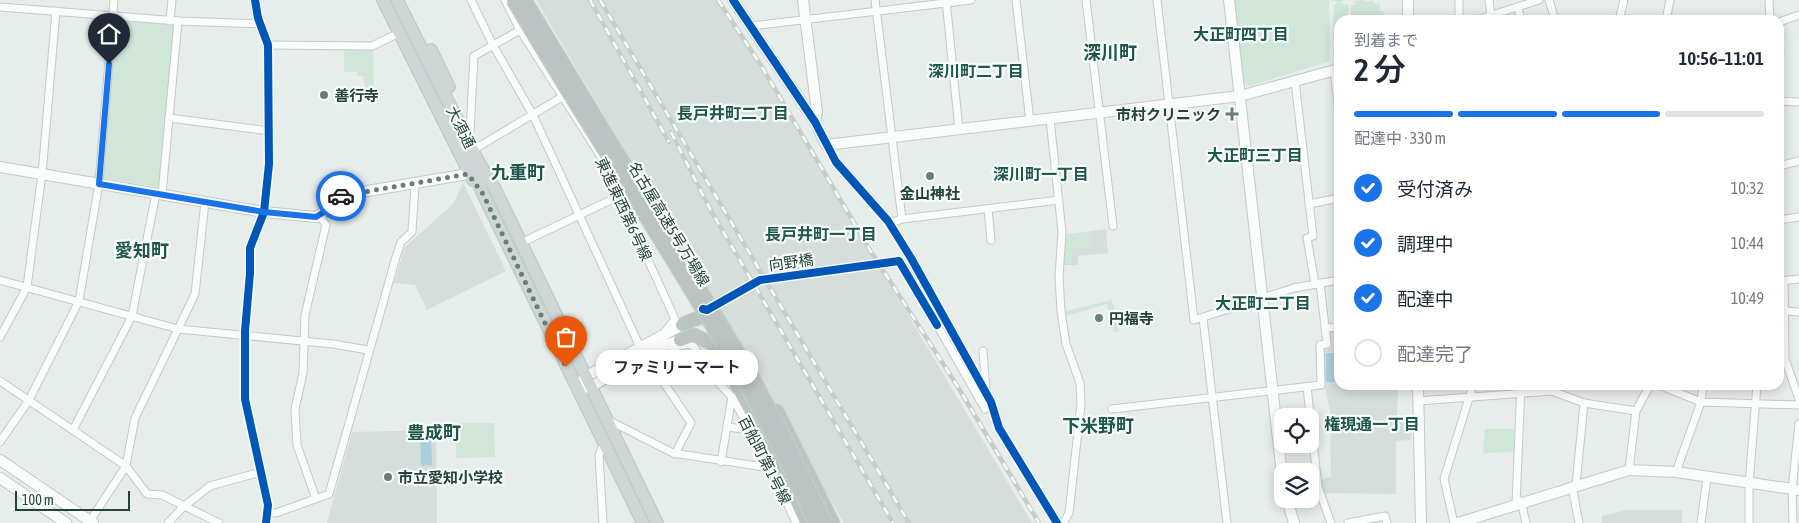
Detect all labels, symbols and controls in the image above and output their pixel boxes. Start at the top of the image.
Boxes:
pin [88,13,130,64]
icon: home [95,20,123,48]
district label: 大正町四丁目 [1193,25,1289,43]
text: 到着まで [1354,31,1418,49]
district label: 深川町 [1083,42,1137,63]
text: 10:56–11:01 [1678,47,1764,69]
text: 2 分 [1354,51,1405,88]
district label: 深川町二丁目 [928,62,1024,80]
place label: 善行寺 [334,87,379,104]
marker: 善行寺 [318,89,330,101]
street label: 大須通 [443,103,479,151]
district label: 長戸井町二丁目 [677,104,789,122]
place label: 市村クリニック [1116,106,1221,123]
marker: 市村クリニック [1225,107,1239,121]
text: 配達中 · 330 m [1354,129,1446,147]
district label: 大正町三丁目 [1207,146,1303,164]
street label: 東進東西第6号線 [593,155,655,263]
street label: 名古屋高速5号万場線 [625,159,713,289]
district label: 九重町 [491,162,545,183]
district label: 深川町一丁目 [993,165,1089,183]
marker: 金山神社 [924,170,936,182]
courier [316,171,366,221]
icon: check [1354,174,1382,202]
text: 受付済み [1397,178,1473,200]
text: 10:32 [1731,179,1764,197]
icon: car [327,182,355,210]
place label: 金山神社 [900,185,960,202]
district label: 長戸井町一丁目 [765,225,877,243]
icon: check [1354,229,1382,257]
text: 調理中 [1397,233,1454,255]
text: 10:44 [1731,234,1764,252]
district label: 愛知町 [115,240,169,261]
street label: 向野橋 [768,250,814,274]
icon: check [1354,284,1382,312]
text: 配達中 [1397,288,1454,310]
text: 10:49 [1731,289,1764,307]
district label: 大正町二丁目 [1215,294,1311,312]
place label: 円福寺 [1109,310,1154,327]
marker: 円福寺 [1093,312,1105,324]
pin [545,316,587,367]
icon: bag [552,323,580,351]
text: 配達完了 [1397,343,1473,365]
callout: ファミリーマート [596,350,758,384]
text: ファミリーマート [613,358,741,376]
map controls [1274,408,1319,508]
button: locate [1274,408,1319,453]
street label: 百船町第1号線 [735,413,795,507]
district label: 下米野町 [1062,415,1134,436]
district label: 権現通一丁目 [1324,415,1420,433]
district label: 豊成町 [407,422,461,443]
button: layers [1274,463,1319,508]
place label: 市立愛知小学校 [398,469,503,486]
marker: 市立愛知小学校 [382,471,394,483]
scale bar [15,488,130,511]
text: 100 m [22,492,54,508]

